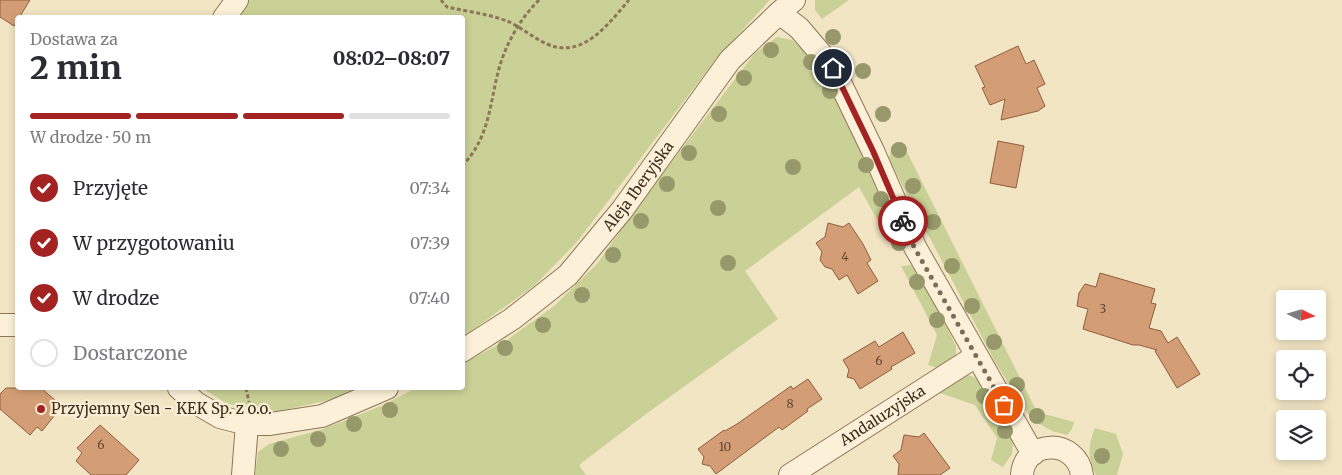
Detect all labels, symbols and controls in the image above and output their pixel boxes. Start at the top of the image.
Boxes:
text: Dostawa za [30,29,118,49]
text: 08:02–08:07 [333,46,450,70]
pin [812,47,854,89]
text: 2 min [30,48,122,88]
icon: home [819,54,847,82]
text: W drodze · 50 m [30,127,151,147]
street label: Aleja Iberyjska [598,137,678,235]
icon: check [30,174,58,202]
text: Przyjęte [73,176,148,200]
text: 07:34 [410,178,450,198]
courier [878,196,928,246]
icon: bike [889,207,917,235]
icon: check [30,229,58,257]
text: W przygotowaniu [73,231,235,255]
text: 07:39 [410,233,450,253]
house number: 4 [841,249,849,264]
icon: check [30,284,58,312]
text: W drodze [73,286,159,310]
text: 07:40 [409,288,450,308]
north arrow [1276,290,1326,340]
map controls [1276,290,1326,460]
house number: 3 [1100,301,1107,316]
text: Dostarczone [73,341,187,365]
button: locate [1276,350,1326,400]
house number: 6 [875,353,883,368]
street label: Andaluzyjska [835,381,929,450]
pin [983,384,1025,426]
icon: bag [990,391,1018,419]
house number: 8 [786,396,794,411]
place label: Przyjemny Sen - KEK Sp. z o.o. [51,399,272,418]
marker: Przyjemny Sen - KEK Sp. z o.o. [35,403,47,415]
button: layers [1276,410,1326,460]
house number: 6 [97,437,105,452]
house number: 10 [719,439,732,454]

